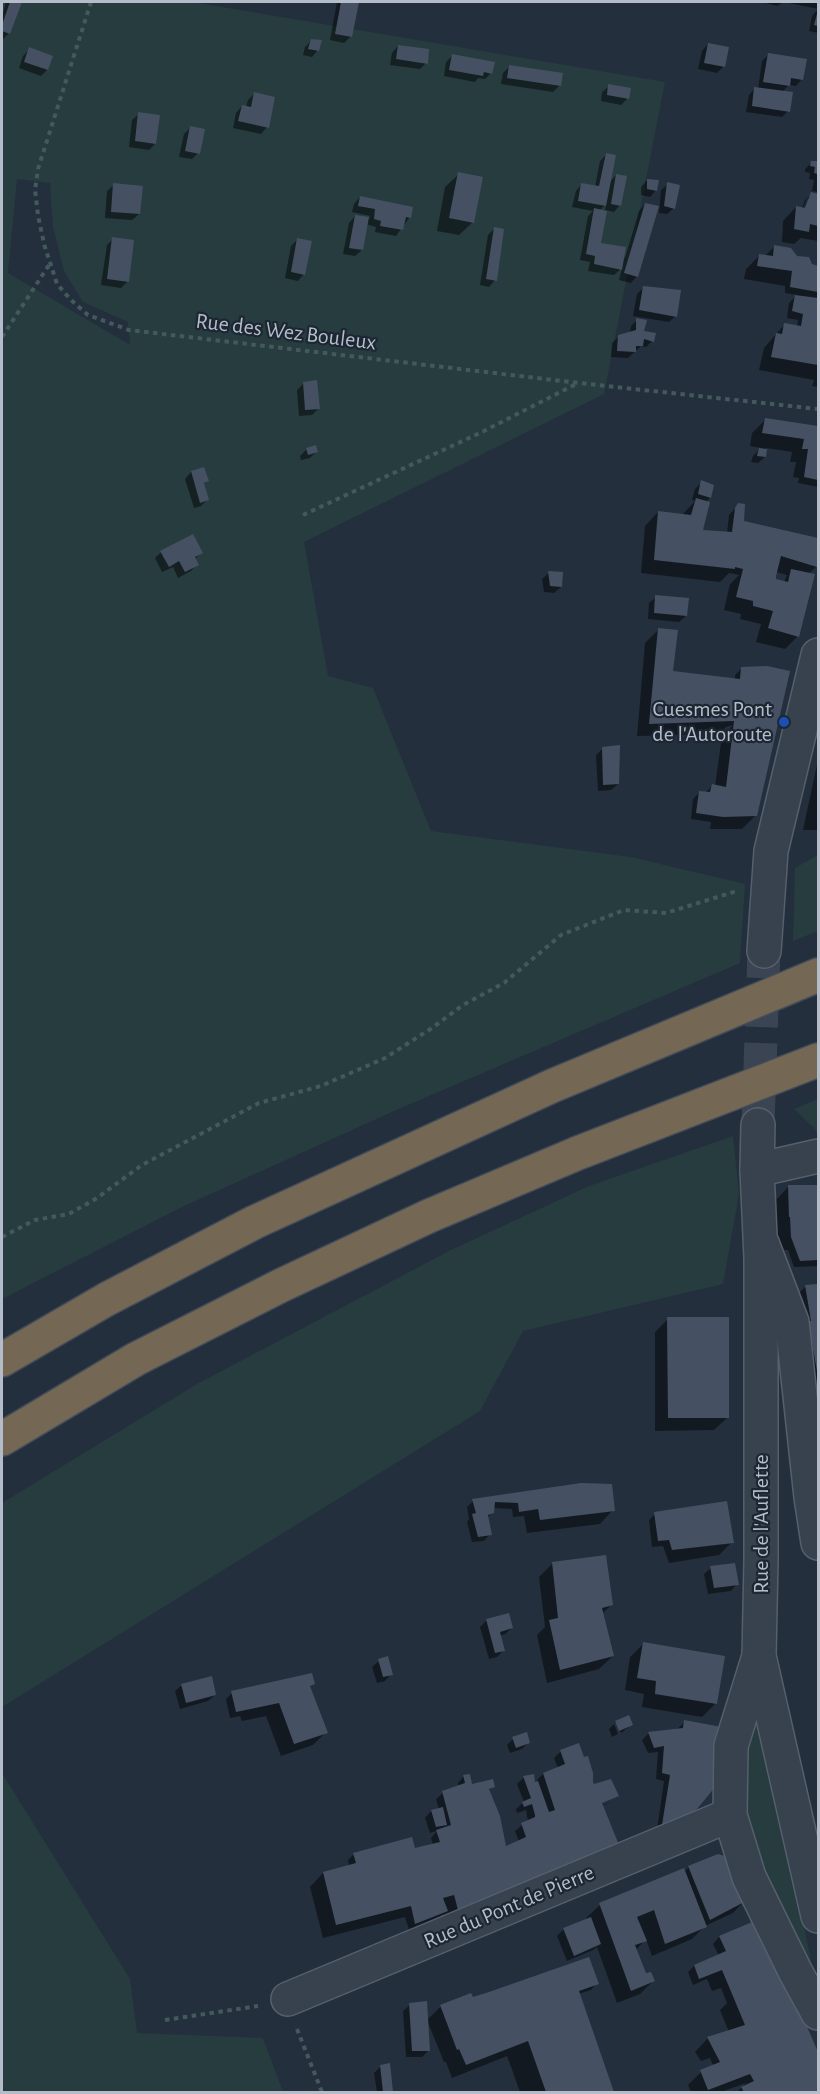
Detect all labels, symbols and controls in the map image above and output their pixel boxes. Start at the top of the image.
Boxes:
street label: Rue des Wez Bouleux [194,308,378,356]
place label: Cuesmes Pont de l'Autoroute [652,696,772,748]
marker: Cuesmes Pont de l'Autoroute [777,715,791,729]
street label: Rue de l'Auflette [748,1454,774,1594]
street label: Rue du Pont de Pierre [420,1859,598,1955]

